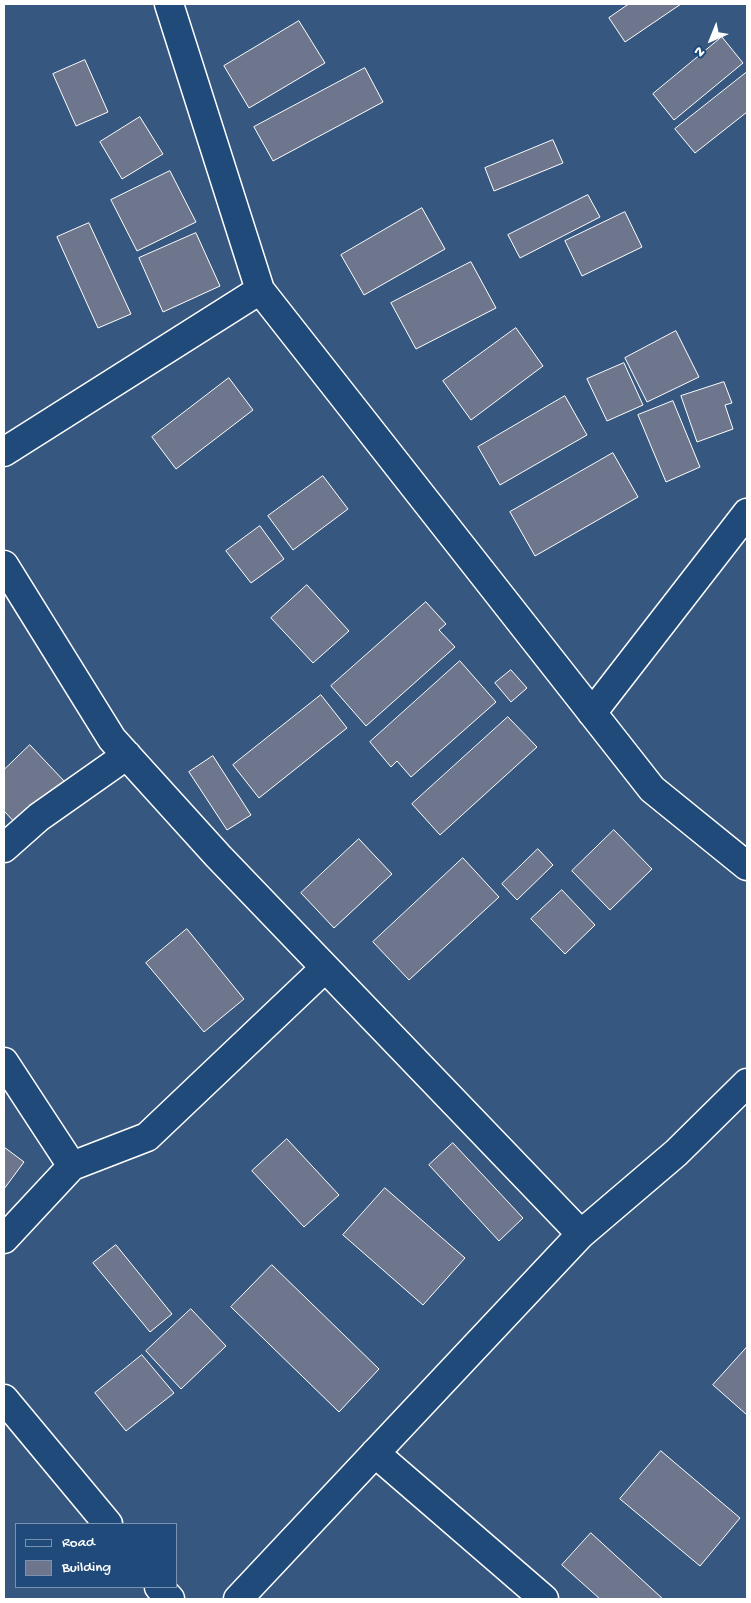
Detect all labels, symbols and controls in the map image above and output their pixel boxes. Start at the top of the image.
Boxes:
north arrow [686,15,736,65]
text: N [691,42,709,60]
legend [15,1523,178,1588]
text: Road [62,1534,95,1552]
text: Building [62,1559,111,1577]

